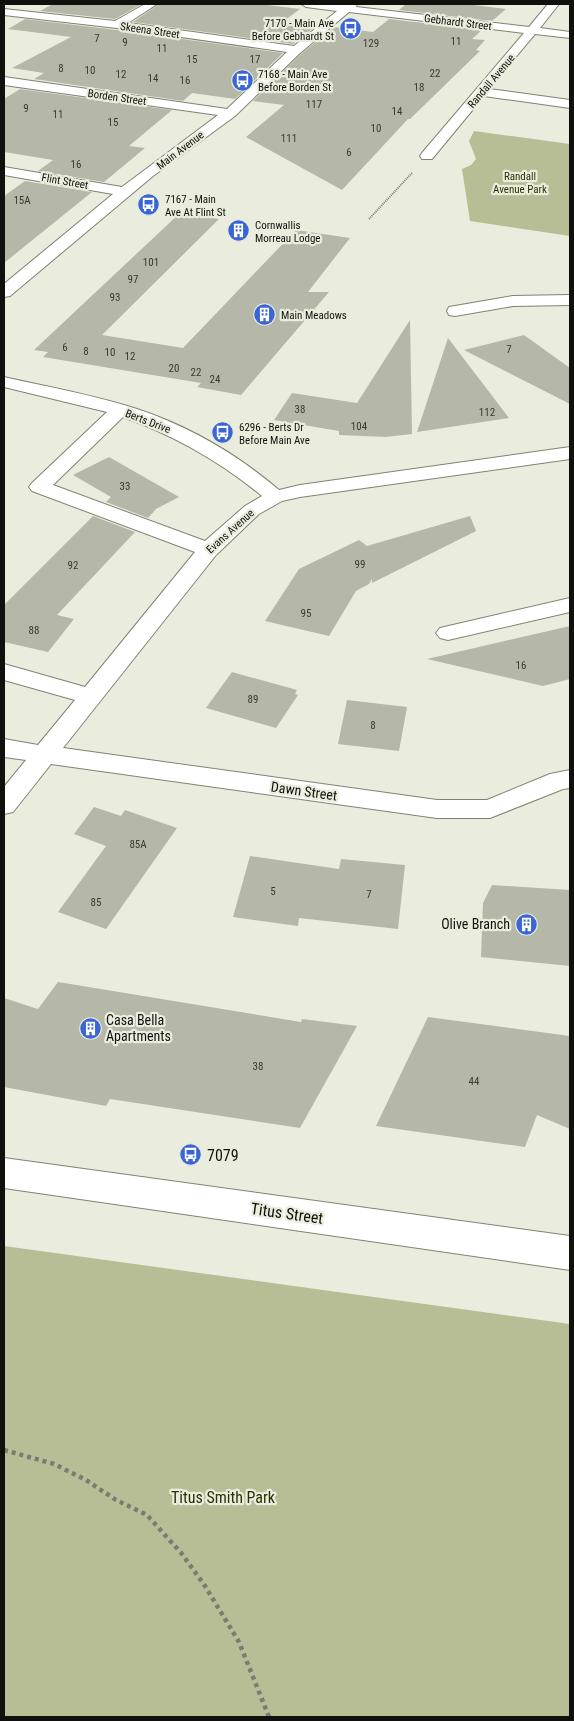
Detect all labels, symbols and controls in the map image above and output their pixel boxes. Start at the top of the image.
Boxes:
street label: Gebhardt Street [423,12,492,33]
place label: 7170 - Main Ave Before Gebhardt St [252,17,334,43]
bus stop icon: 7170 - Main Ave Before Gebhardt St [338,17,362,41]
street label: Skeena Street [119,20,180,41]
house number: 7 [94,32,100,45]
house number: 11 [451,35,461,48]
house number: 9 [122,36,128,49]
house number: 129 [363,37,379,50]
house number: 11 [157,42,167,55]
street label: Randall Avenue [465,52,518,111]
house number: 15 [187,53,197,66]
house number: 17 [250,53,260,66]
house number: 8 [58,62,64,75]
house number: 10 [85,64,95,77]
house number: 22 [430,67,440,80]
house number: 12 [116,68,126,81]
bus stop icon: 7168 - Main Ave Before Borden St [230,68,254,92]
place label: 7168 - Main Ave Before Borden St [258,68,331,94]
house number: 14 [148,72,159,85]
house number: 16 [180,74,190,87]
house number: 18 [414,81,424,94]
street label: Borden Street [87,87,147,108]
house number: 117 [306,98,322,111]
house number: 9 [23,102,29,115]
house number: 14 [392,105,403,118]
house number: 11 [53,108,63,121]
house number: 15 [108,116,118,129]
house number: 10 [371,122,381,135]
street label: Main Avenue [154,128,206,172]
house number: 111 [281,132,297,145]
house number: 6 [346,146,352,159]
house number: 16 [71,158,81,171]
park label: Randall Avenue Park [493,170,547,196]
street label: Flint Street [41,171,89,192]
bus stop icon: 7167 - Main Ave At Flint St [137,193,161,217]
place label: 7167 - Main Ave At Flint St [165,193,226,219]
house number: 15A [13,194,31,207]
building icon: Cornwallis Morreau Lodge [227,219,251,243]
place label: Cornwallis Morreau Lodge [255,219,321,245]
house number: 101 [143,256,159,269]
house number: 97 [128,273,138,286]
house number: 93 [110,291,120,304]
building icon: Main Meadows [253,303,277,327]
place label: Main Meadows [281,309,347,322]
house number: 6 [62,341,68,354]
house number: 7 [506,343,512,356]
house number: 8 [83,345,89,358]
house number: 10 [105,346,115,359]
house number: 12 [125,350,135,363]
house number: 20 [169,362,179,375]
house number: 22 [191,366,201,379]
house number: 24 [210,373,221,386]
house number: 38 [295,403,305,416]
house number: 112 [479,406,495,419]
street label: Berts Drive [123,407,172,436]
house number: 104 [351,420,368,433]
bus stop icon: 6296 - Berts Dr Before Main Ave [211,421,235,445]
place label: 6296 - Berts Dr Before Main Ave [239,421,310,447]
house number: 33 [120,480,130,493]
street label: Evans Avenue [204,507,257,556]
house number: 99 [355,558,365,571]
house number: 92 [68,559,78,572]
house number: 95 [301,607,311,620]
house number: 88 [29,624,39,637]
house number: 16 [516,659,526,672]
house number: 89 [248,693,258,706]
house number: 8 [370,719,376,732]
street label: Dawn Street [270,778,338,804]
house number: 85A [129,838,147,851]
house number: 5 [270,885,276,898]
house number: 7 [366,888,372,901]
house number: 85 [91,896,101,909]
building icon: Olive Branch [514,912,538,936]
place label: Olive Branch [441,916,510,932]
place label: Casa Bella Apartments [106,1012,171,1044]
building icon: Casa Bella Apartments [78,1016,102,1040]
house number: 38 [253,1060,263,1073]
house number: 44 [469,1075,480,1088]
bus stop icon: 7079 [179,1143,203,1167]
place label: 7079 [207,1146,239,1165]
street label: Titus Street [249,1199,325,1228]
park label: Titus Smith Park [171,1488,276,1507]

